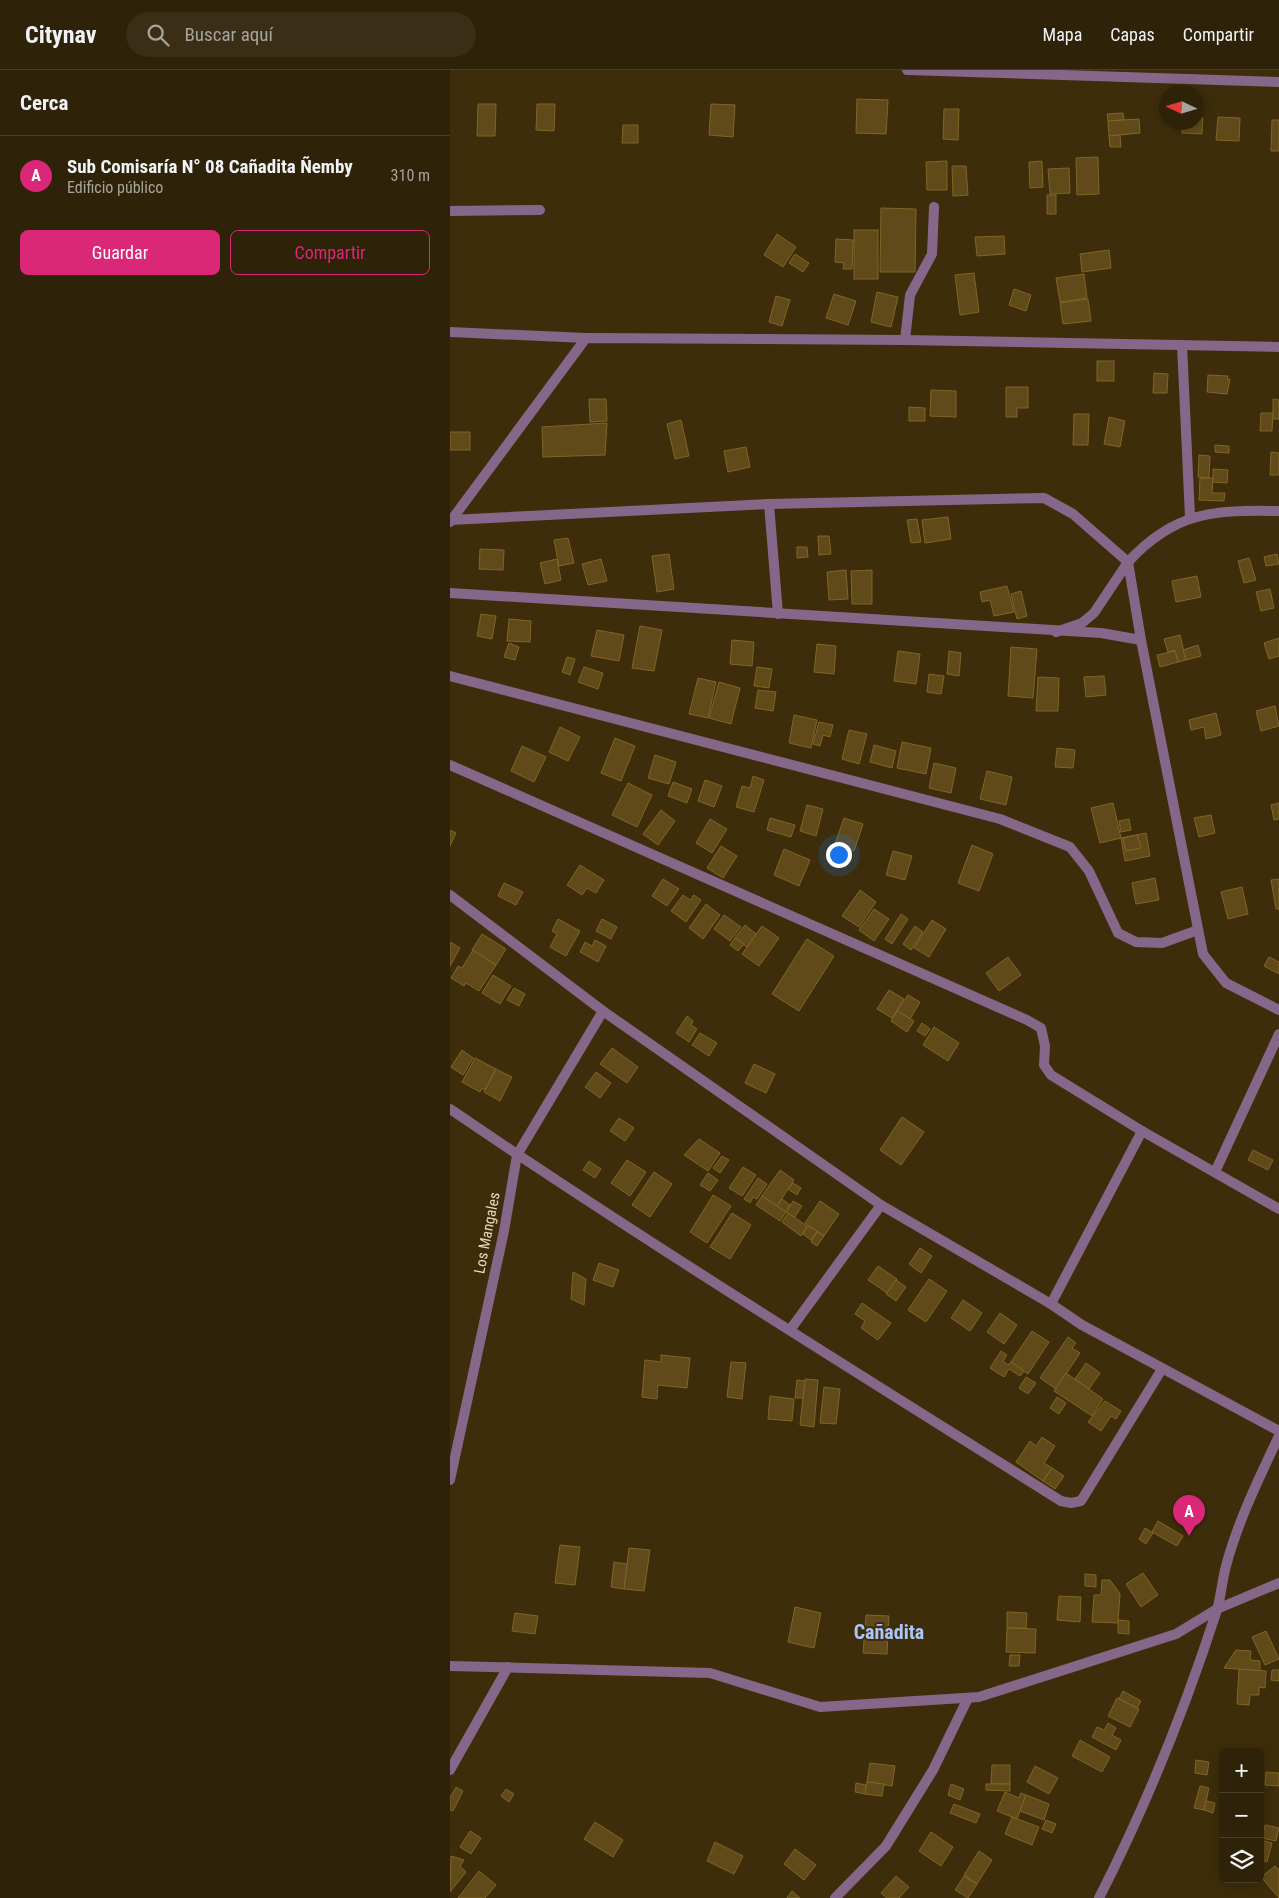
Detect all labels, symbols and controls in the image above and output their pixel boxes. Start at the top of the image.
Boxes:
search box [126,12,476,57]
text: Citynav [25,21,96,49]
icon: search [144,21,172,49]
text: Buscar aquí [184,23,273,46]
text: Mapa [1043,24,1082,45]
text: Capas [1110,24,1155,45]
text: Compartir [1183,24,1254,45]
north arrow [1159,85,1204,130]
text: Cerca [20,91,68,115]
text: Sub Comisaría N° 08 Cañadita Ñemby [67,155,353,178]
text: A [31,166,41,185]
text: 310 m [391,166,430,185]
text: Edificio público [67,178,163,197]
button: Guardar [20,230,220,275]
button: Compartir [230,230,430,275]
your location [826,842,852,868]
street label: Los Mangales [470,1191,504,1275]
pin: A [1173,1495,1205,1536]
district label: Cañadita [854,1620,924,1644]
map controls [1219,1748,1264,1883]
button: + [1219,1748,1264,1793]
button: − [1219,1793,1264,1838]
button: layers [1219,1838,1264,1883]

